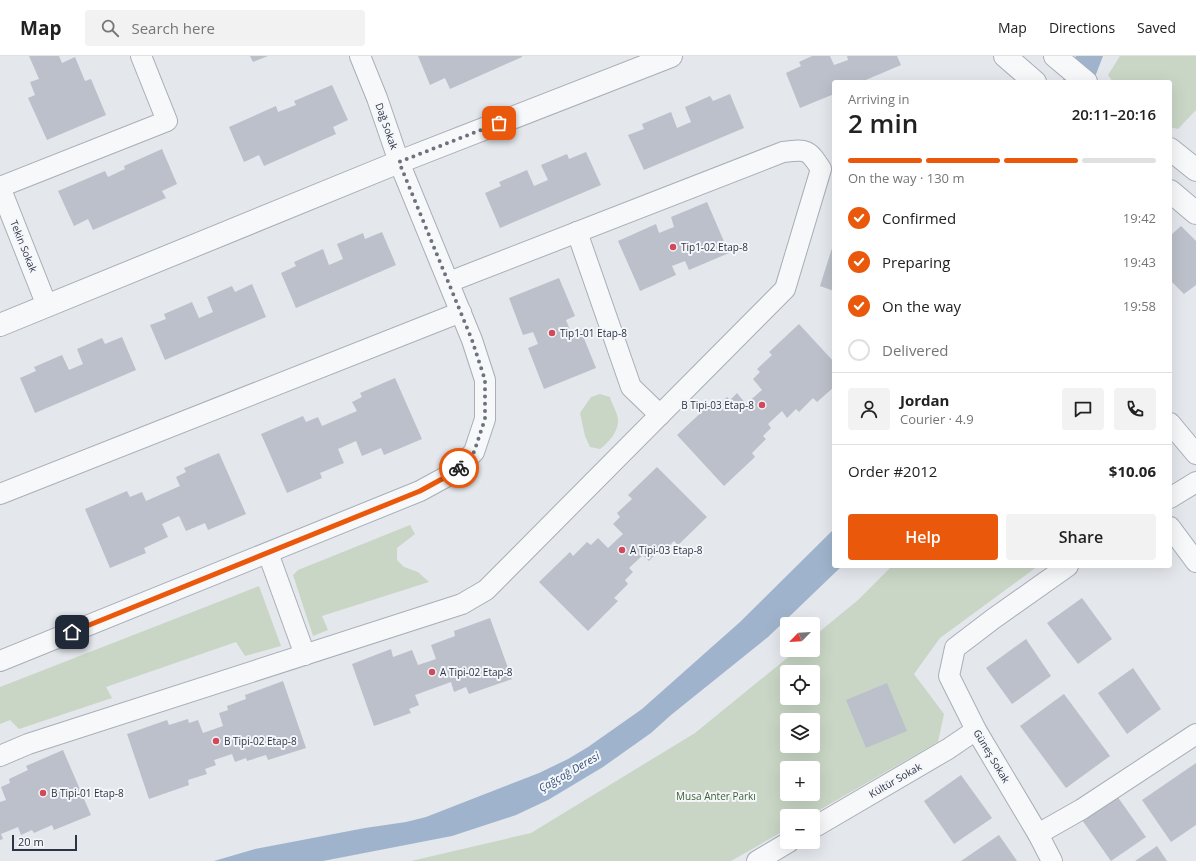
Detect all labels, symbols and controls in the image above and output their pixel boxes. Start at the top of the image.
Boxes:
search box [85,10,365,46]
text: Map [20,15,61,41]
icon: search [99,17,121,39]
text: Search here [131,18,215,38]
text: Map [998,18,1027,37]
text: Directions [1049,18,1115,37]
text: Saved [1137,18,1176,37]
text: Arriving in [848,90,910,108]
street label: Dağ Sokak [373,101,402,152]
text: 20:11–20:16 [1072,104,1156,124]
text: 2 min [848,105,918,141]
pin [482,106,516,140]
icon: bag [488,112,510,134]
text: On the way · 130 m [848,169,964,187]
icon: check [848,207,870,229]
text: Confirmed [882,208,956,228]
text: 19:42 [1123,209,1156,227]
street label: Tekin Sokak [7,218,41,275]
place label: Tip1-02 Etap-8 [681,240,748,254]
marker: Tip1-02 Etap-8 [668,242,678,252]
icon: check [848,251,870,273]
text: Preparing [882,252,950,272]
text: 19:43 [1123,253,1156,271]
icon: check [848,295,870,317]
text: On the way [882,296,961,316]
text: 19:58 [1123,297,1156,315]
place label: Tip1-01 Etap-8 [560,326,627,340]
marker: Tip1-01 Etap-8 [547,328,557,338]
text: Delivered [882,340,949,360]
button: person [848,388,890,430]
button: chat [1062,388,1104,430]
button: phone [1114,388,1156,430]
text: Jordan [900,390,949,410]
place label: B Tipi-03 Etap-8 [681,398,754,412]
marker: B Tipi-03 Etap-8 [757,400,767,410]
text: Courier · 4.9 [900,410,974,428]
courier [439,448,479,488]
icon: bike [448,457,470,479]
text: Order #2012 [848,461,937,481]
text: $10.06 [1109,461,1156,481]
button: Help [848,514,998,560]
button: Share [1006,514,1156,560]
place label: A Tipi-03 Etap-8 [630,543,703,557]
marker: A Tipi-03 Etap-8 [617,545,627,555]
pin [55,615,89,649]
north arrow [780,617,820,657]
map controls [780,617,820,849]
icon: home [61,621,83,643]
place label: A Tipi-02 Etap-8 [440,665,513,679]
button: locate [780,665,820,705]
marker: A Tipi-02 Etap-8 [427,667,437,677]
button: layers [780,713,820,753]
street label: Güneş Sokak [971,727,1014,786]
place label: B Tipi-02 Etap-8 [224,734,297,748]
marker: B Tipi-02 Etap-8 [211,736,221,746]
water label: Çağçağ Deresi [535,748,602,795]
street label: Kültür Sokak [866,759,925,801]
button: + [780,761,820,801]
place label: B Tipi-01 Etap-8 [51,786,124,800]
marker: B Tipi-01 Etap-8 [38,788,48,798]
park label: Musa Anter Parkı [676,789,756,803]
button: − [780,809,820,849]
scale bar [12,833,77,852]
text: 20 m [18,834,44,849]

